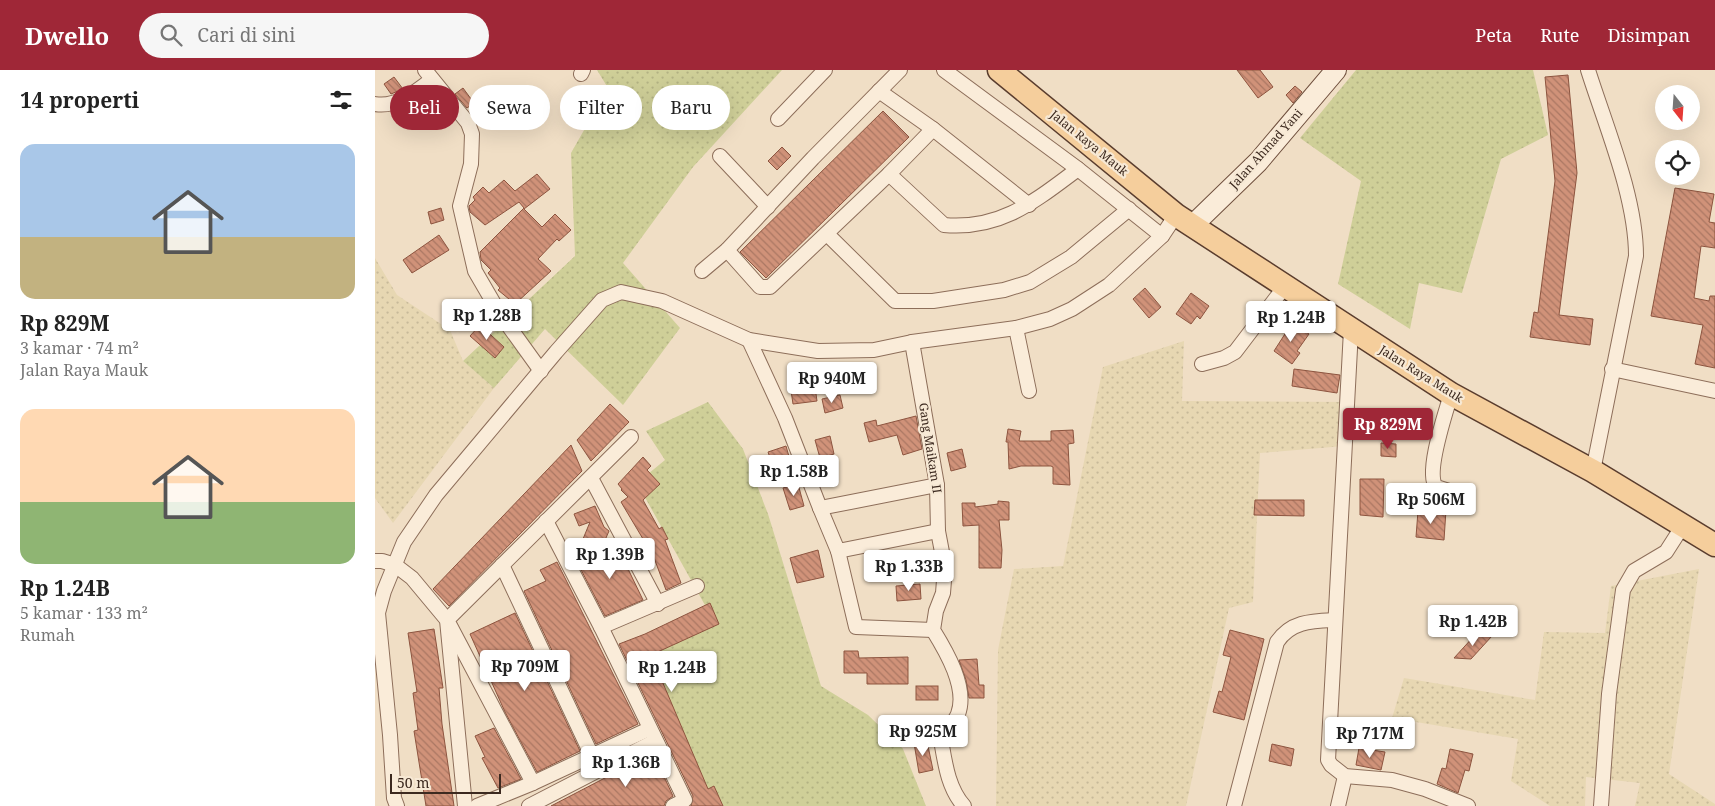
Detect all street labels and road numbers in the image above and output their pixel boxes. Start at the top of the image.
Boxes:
street label: Jalan Raya Mauk [1046,105,1133,180]
street label: Jalan Ahmad Yani [1224,105,1306,193]
street label: Jalan Raya Mauk [1375,340,1467,407]
street label: Gang Maikam II [915,401,946,494]

